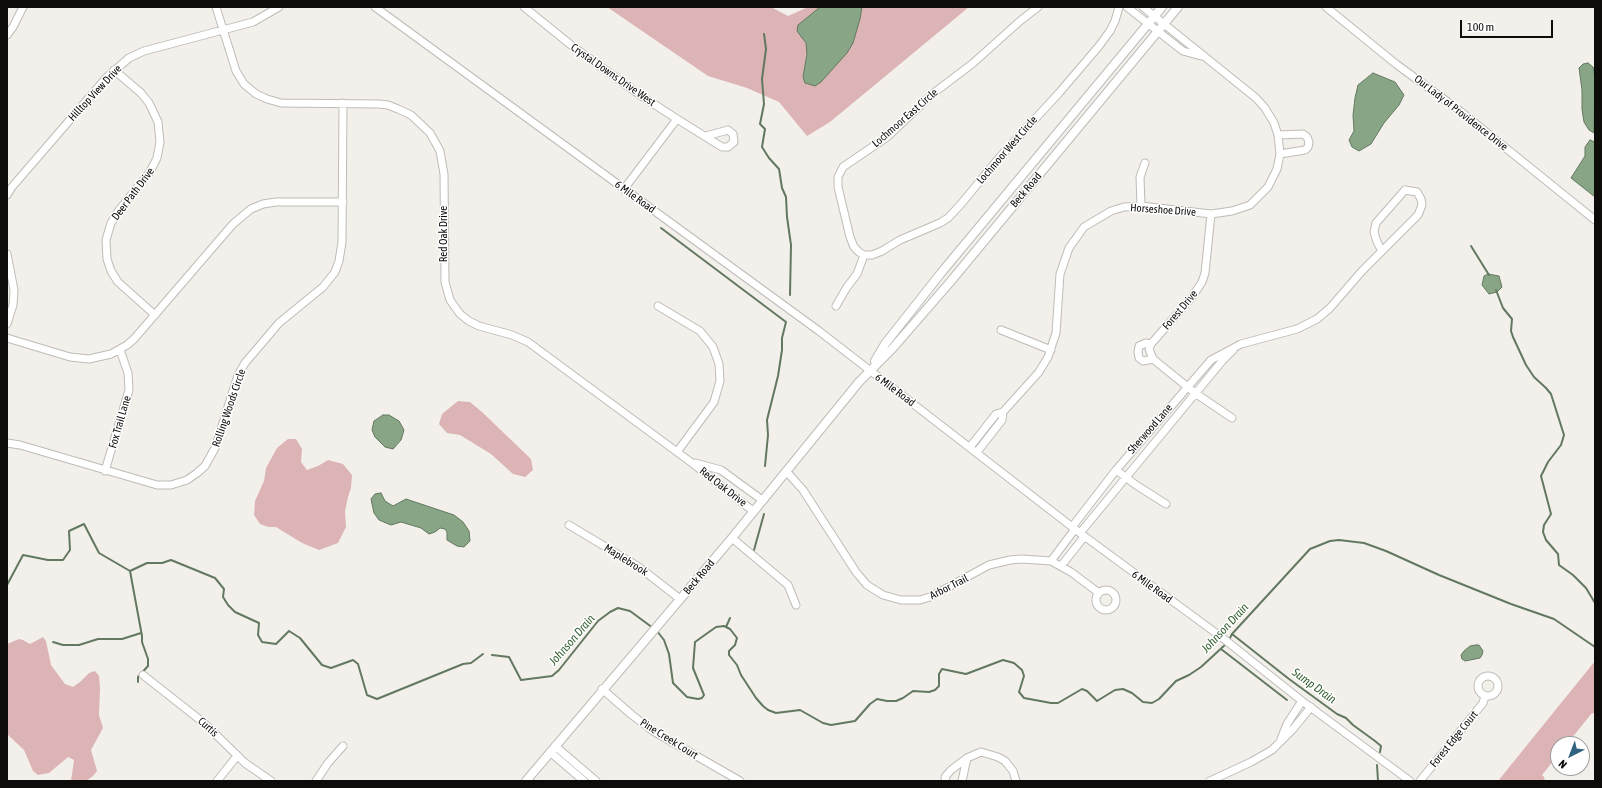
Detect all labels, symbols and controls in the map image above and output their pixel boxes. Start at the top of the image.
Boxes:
scale bar [1462,12,1555,38]
text: 100 m [1467,20,1494,34]
street label: Crystal Downs Drive West [568,41,658,109]
street label: Hilltop View Drive [66,62,124,124]
street label: Our Lady of Providence Drive [1412,72,1510,154]
street label: Lochmoor East Circle [869,86,941,150]
street label: Lochmoor West Circle [974,113,1040,187]
street label: Deer Path Drive [109,165,157,223]
street label: Beck Road [1008,170,1044,210]
street label: 6 Mile Road [612,178,658,216]
street label: Horseshoe Drive [1130,201,1196,219]
street label: Red Oak Drive [437,206,451,262]
street label: Forest Drive [1160,288,1200,332]
street label: Rolling Woods Circle [209,367,249,449]
street label: 6 Mile Road [872,371,918,409]
street label: Fox Trail Lane [106,394,134,450]
street label: Sherwood Lane [1125,401,1175,457]
street label: Red Oak Drive [697,464,749,510]
street label: Maplebrook [602,541,650,579]
street label: Beck Road [681,557,717,597]
street label: 6 Mile Road [1129,568,1175,606]
street label: Arbor Trail [928,572,970,602]
water label: Johnson Drain [1198,600,1252,656]
water label: Johnson Drain [546,612,598,668]
water label: Sump Drain [1289,665,1339,707]
street label: Forest Edge Court [1427,708,1481,770]
street label: Curtis [195,714,221,740]
street label: Pine Creek Court [638,716,700,762]
north arrow [1550,736,1590,776]
text: N [1556,758,1569,771]

